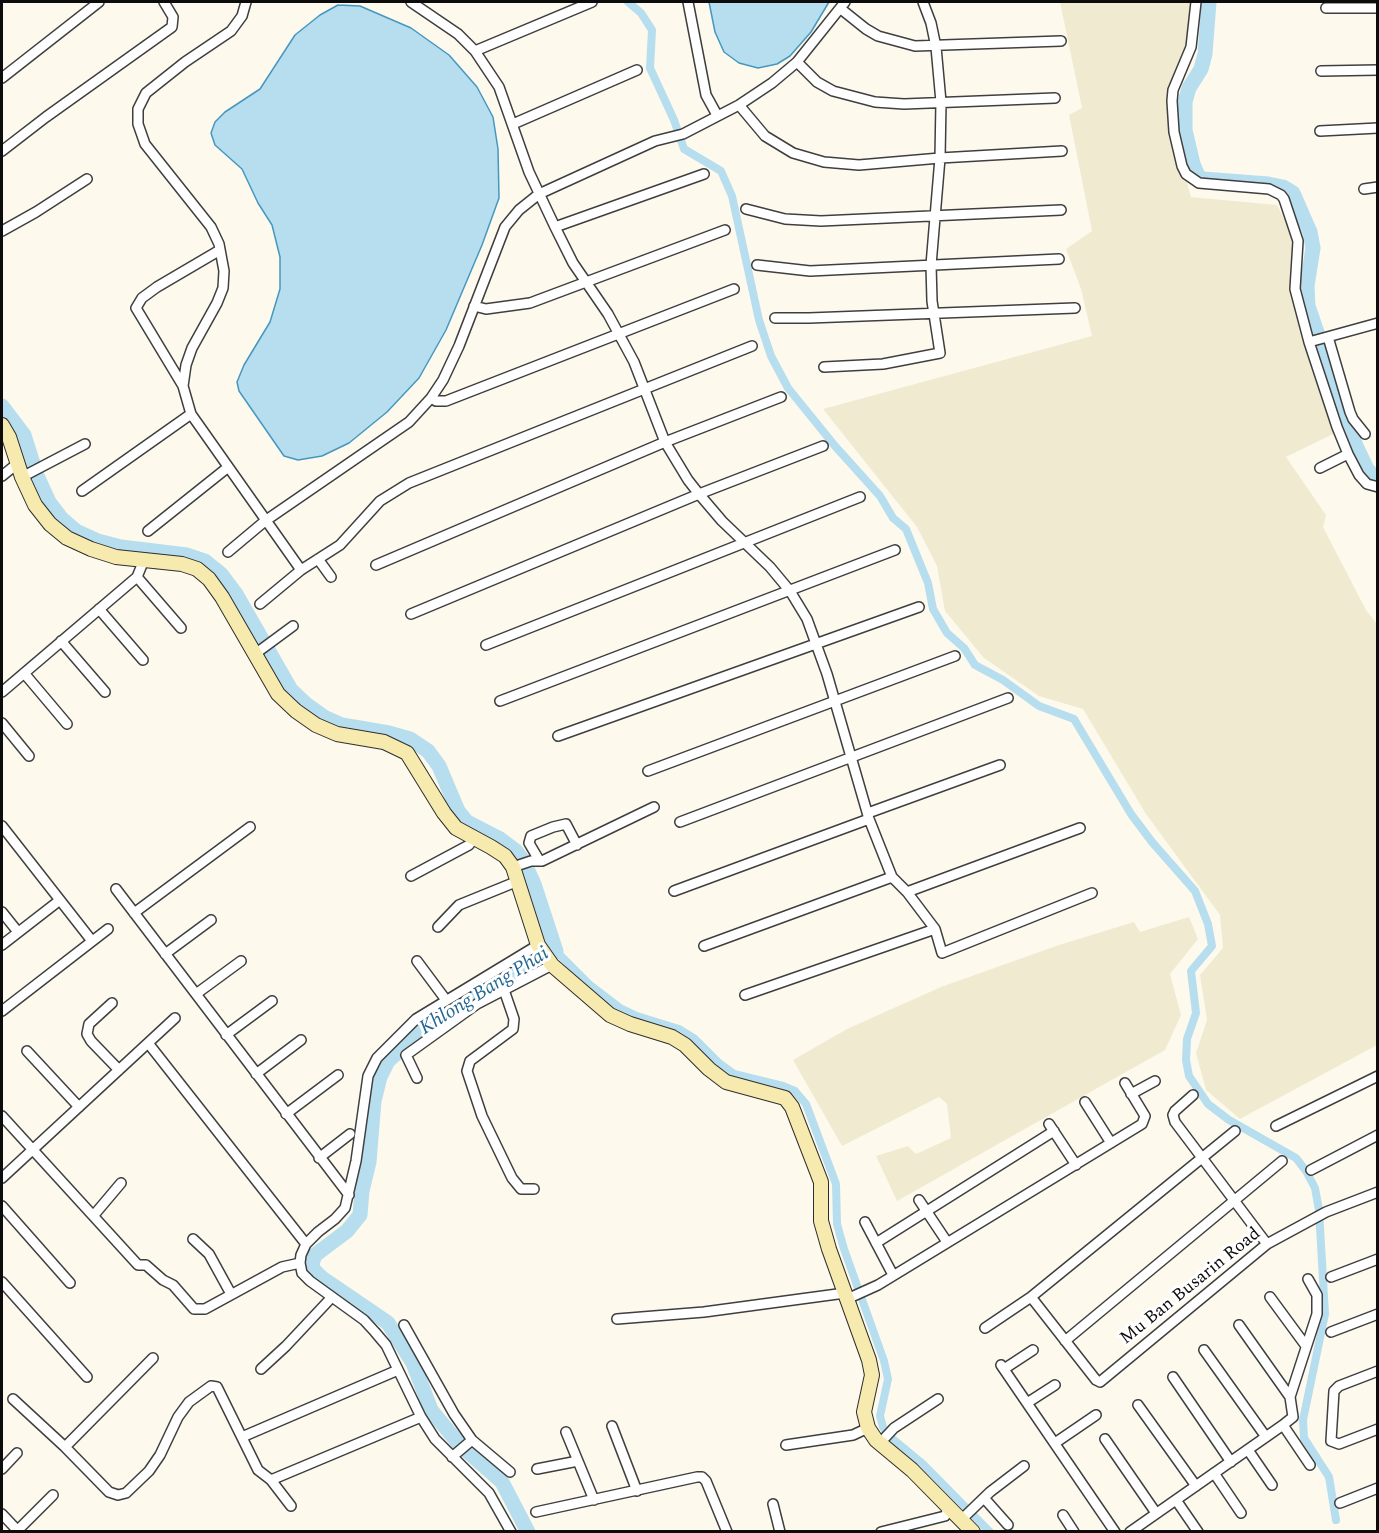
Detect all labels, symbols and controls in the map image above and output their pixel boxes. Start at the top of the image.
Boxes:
water label: Khlong Bang Phai [416,943,554,1041]
street label: Mu Ban Busarin Road [1116,1224,1266,1350]

